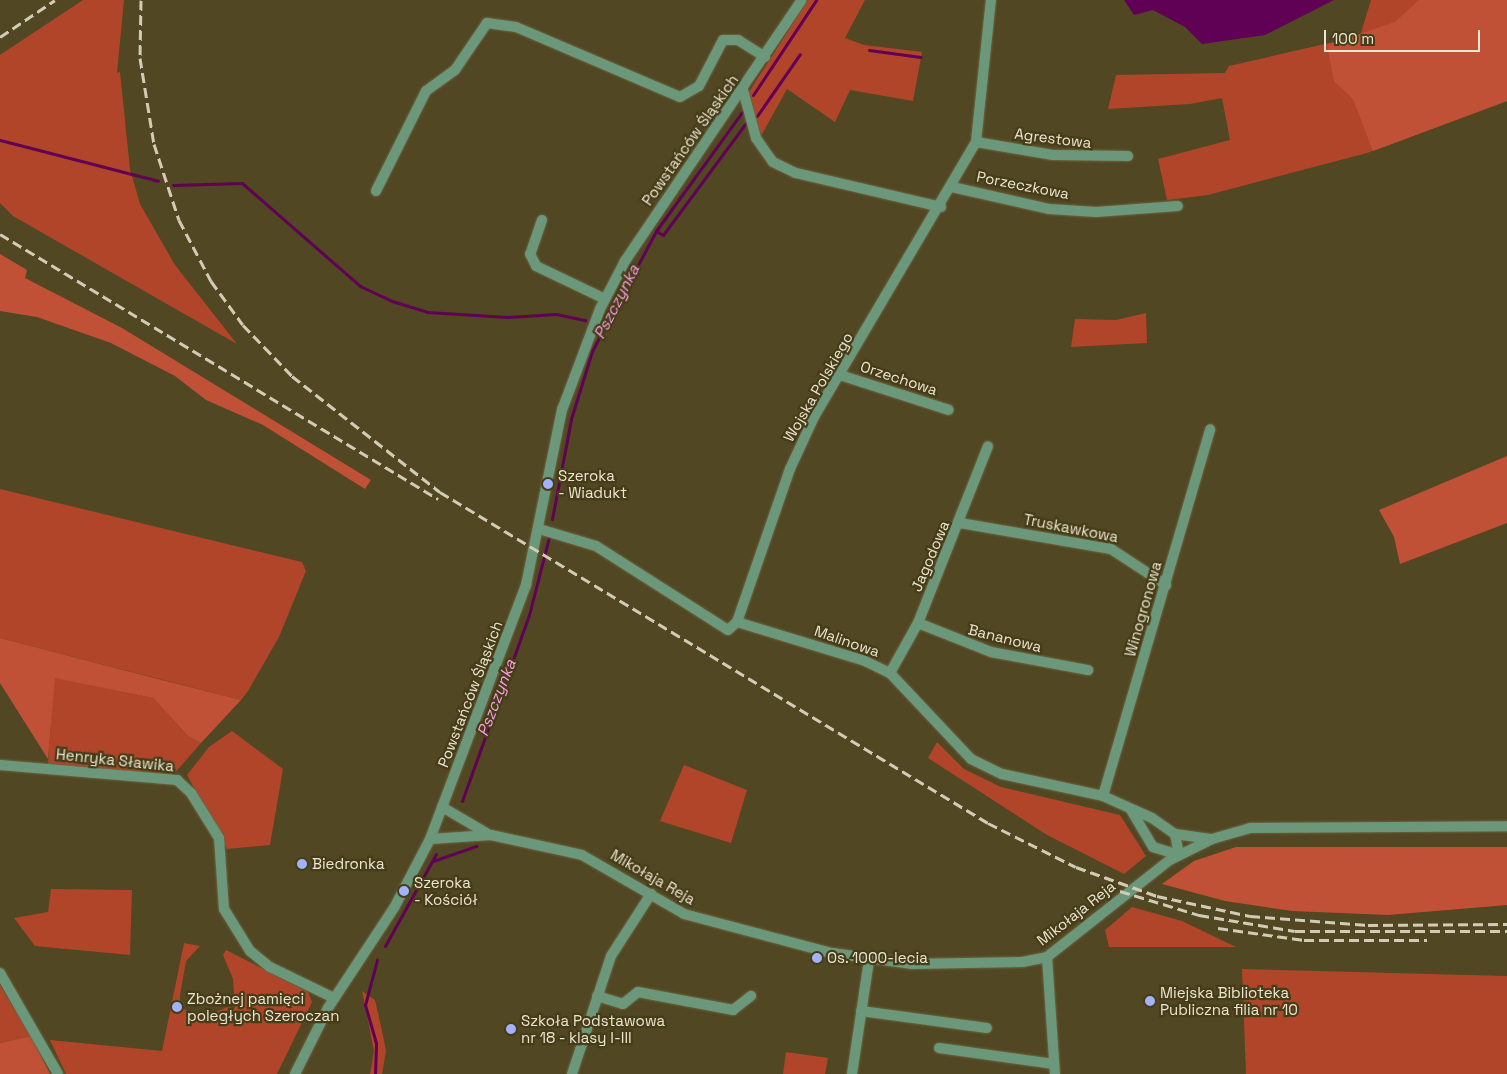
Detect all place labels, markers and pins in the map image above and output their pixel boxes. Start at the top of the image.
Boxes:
place label: Szeroka - Wiadukt [558,466,628,501]
marker: Szeroka - Wiadukt [542,478,554,490]
place label: Biedronka [312,855,385,873]
marker: Biedronka [296,858,308,870]
place label: Szeroka - Kościół [414,873,478,908]
marker: Szeroka - Kościół [398,885,410,897]
place label: Os. 1000-lecia [827,949,928,967]
marker: Os. 1000-lecia [811,952,823,964]
place label: Miejska Biblioteka Publiczna filia nr 10 [1160,983,1298,1018]
place label: Zbożnej pamięci poległych Szeroczan [187,989,339,1024]
marker: Miejska Biblioteka Publiczna filia nr 10 [1144,995,1156,1007]
marker: Zbożnej pamięci poległych Szeroczan [171,1001,183,1013]
place label: Szkoła Podstawowa nr 18 - klasy I-III [521,1011,665,1046]
marker: Szkoła Podstawowa nr 18 - klasy I-III [505,1023,517,1035]

